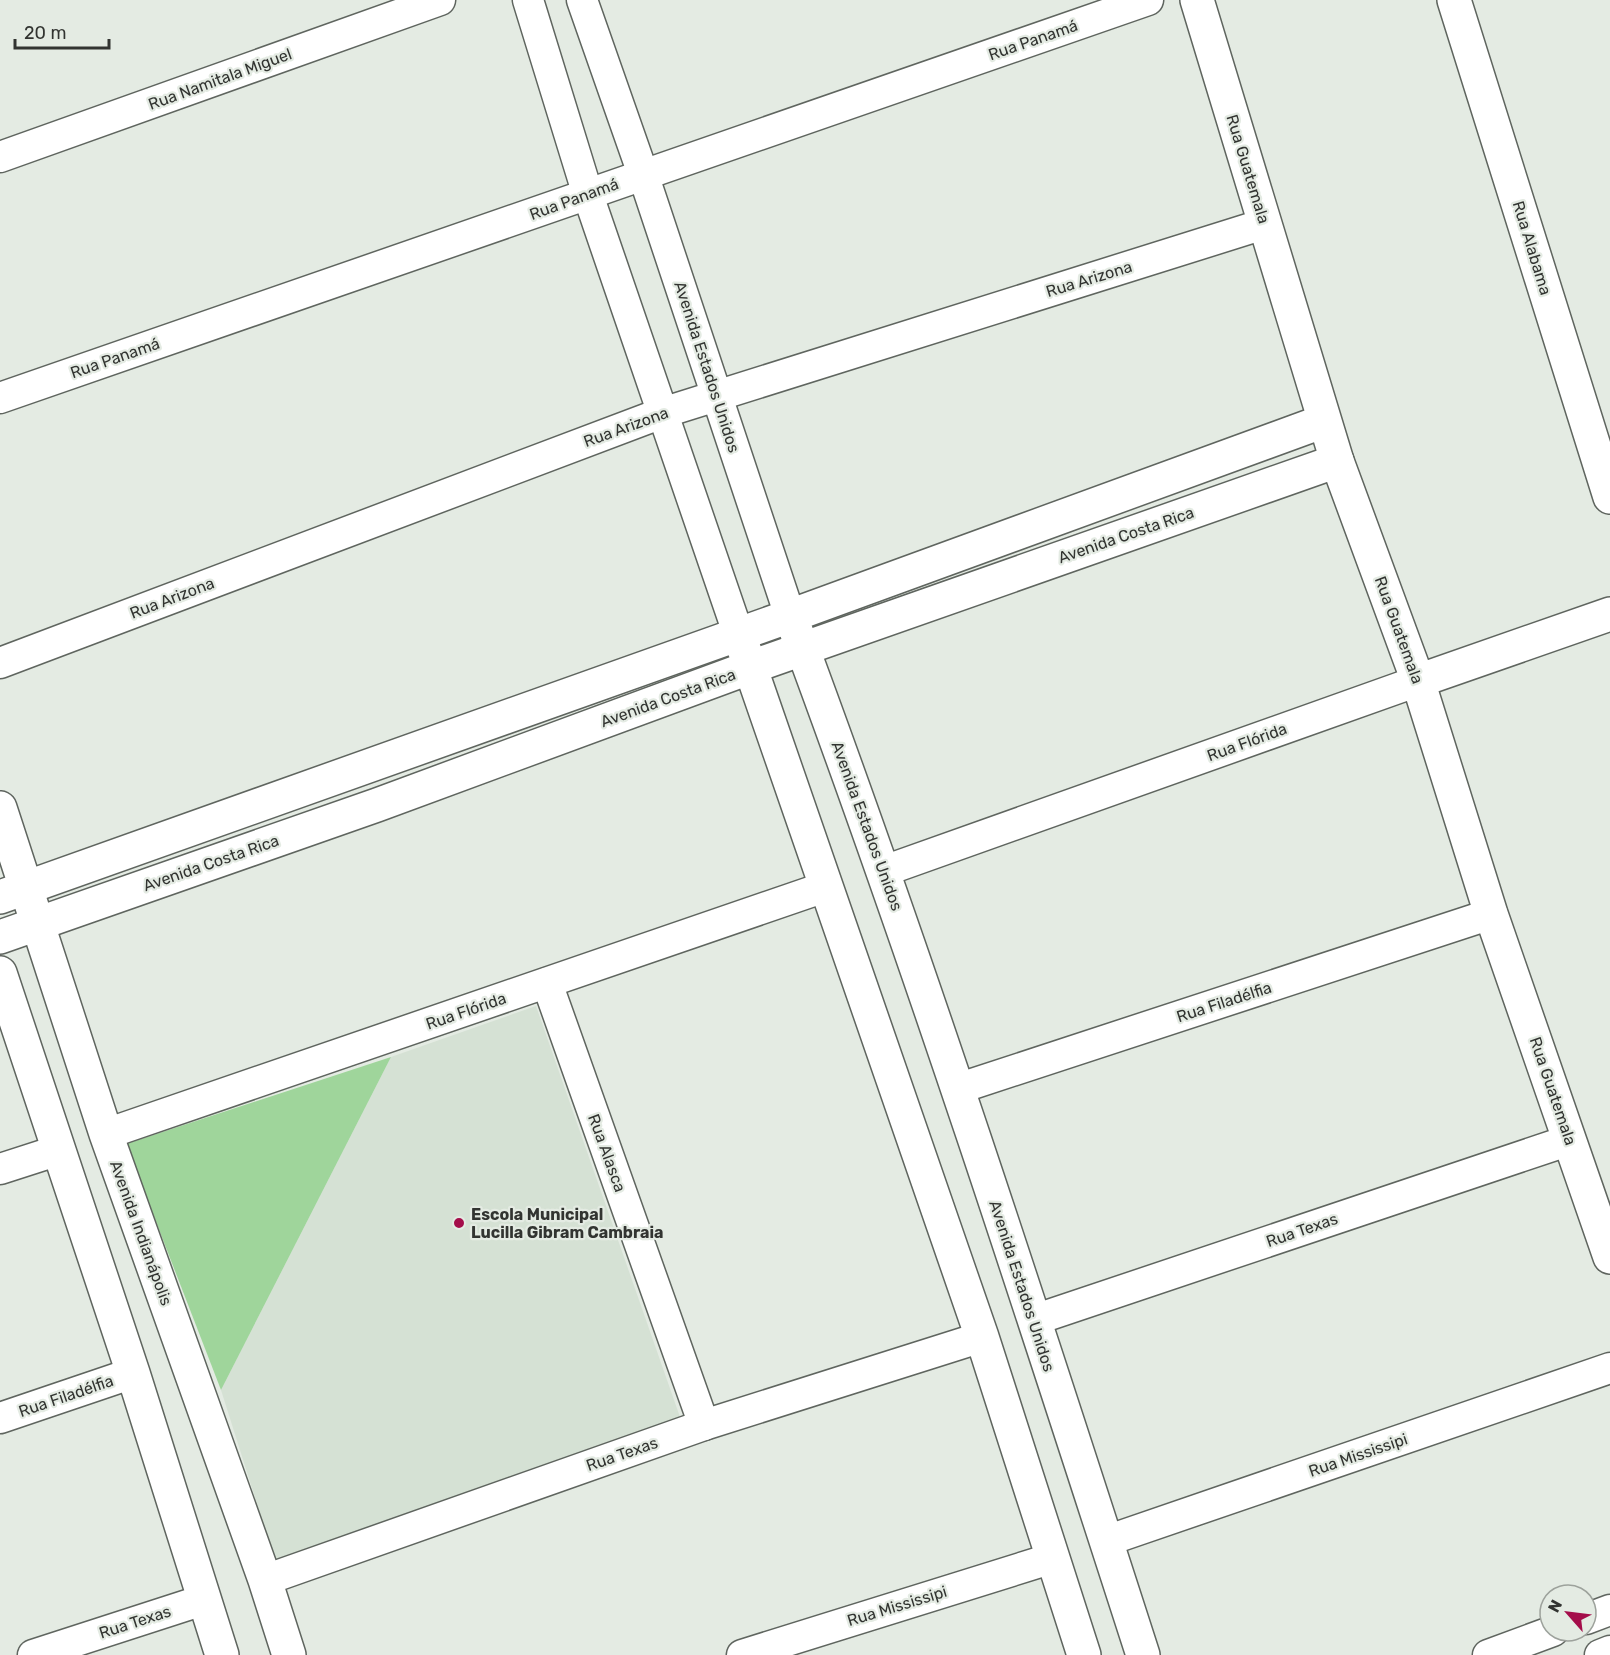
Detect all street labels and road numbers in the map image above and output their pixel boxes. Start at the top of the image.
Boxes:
street label: Rua Panamá [986,16,1080,64]
street label: Rua Namitala Miguel [146,44,294,114]
street label: Rua Guatemala [1222,112,1274,226]
street label: Rua Panamá [527,174,621,224]
street label: Rua Alabama [1509,199,1555,297]
street label: Rua Arizona [1044,257,1134,301]
street label: Avenida Estados Unidos [670,279,744,455]
street label: Rua Panamá [68,334,162,382]
street label: Rua Arizona [581,403,671,451]
street label: Avenida Costa Rica [1055,503,1197,567]
street label: Rua Arizona [127,573,217,623]
street label: Rua Guatemala [1371,574,1427,686]
street label: Avenida Costa Rica [598,665,738,731]
street label: Rua Flórida [1204,719,1290,765]
street label: Avenida Estados Unidos [827,739,907,913]
street label: Avenida Costa Rica [140,831,282,895]
street label: Rua Filadélfia [1174,978,1274,1026]
street label: Rua Flórida [423,988,509,1034]
street label: Rua Guatemala [1526,1034,1580,1148]
street label: Rua Alasca [584,1111,630,1195]
street label: Avenida Indianápolis [106,1158,176,1308]
street label: Avenida Estados Unidos [985,1198,1059,1374]
street label: Rua Texas [1264,1209,1340,1251]
street label: Rua Filadélfia [16,1371,116,1421]
street label: Rua Mississipi [1306,1429,1410,1481]
street label: Rua Texas [584,1433,660,1475]
street label: Rua Mississipi [845,1582,949,1630]
street label: Rua Texas [97,1601,173,1643]

